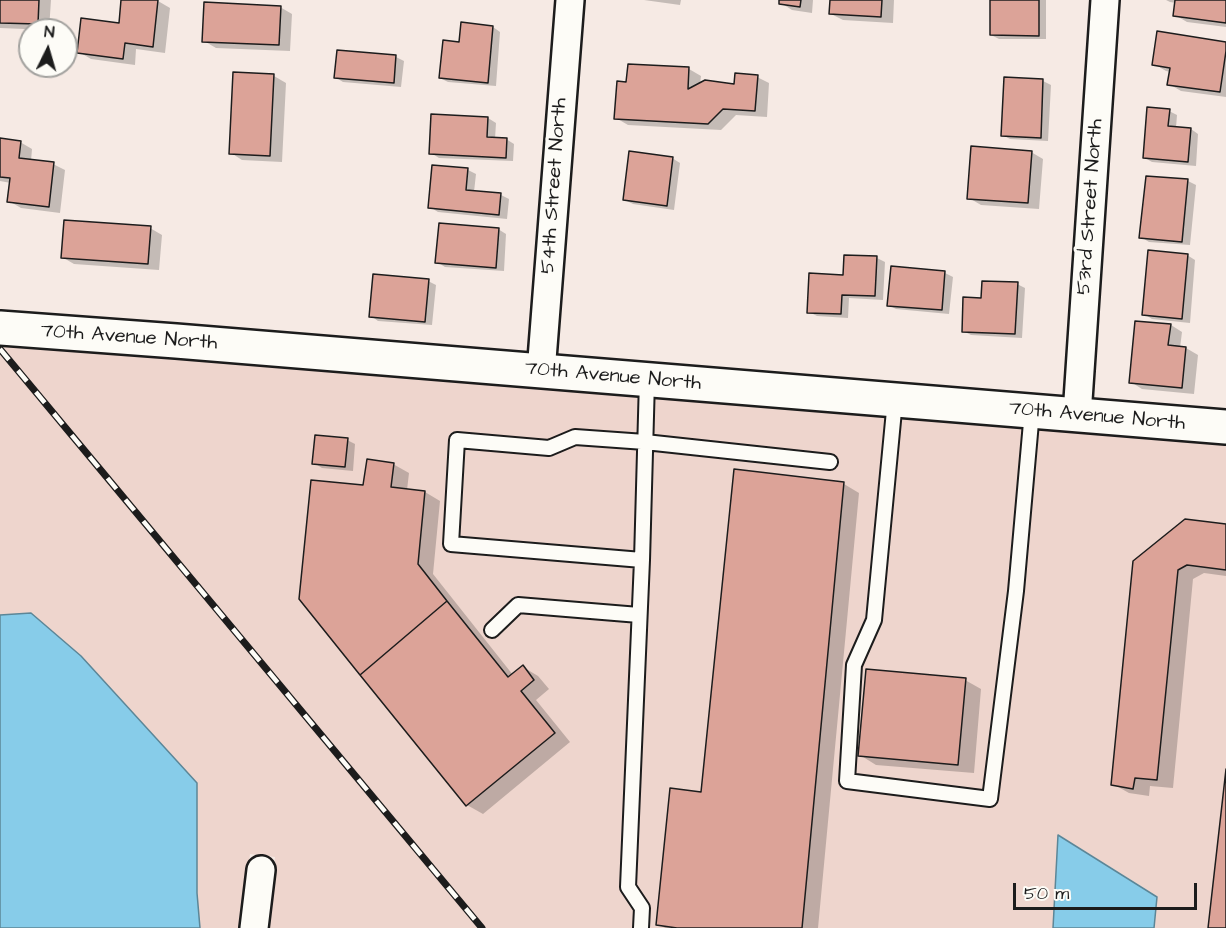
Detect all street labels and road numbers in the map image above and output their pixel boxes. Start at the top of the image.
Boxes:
street label: 54th Street North [537,97,573,275]
street label: 53rd Street North [1073,118,1109,296]
street label: 70th Avenue North [40,320,218,356]
street label: 70th Avenue North [524,357,702,397]
street label: 70th Avenue North [1008,397,1186,437]

